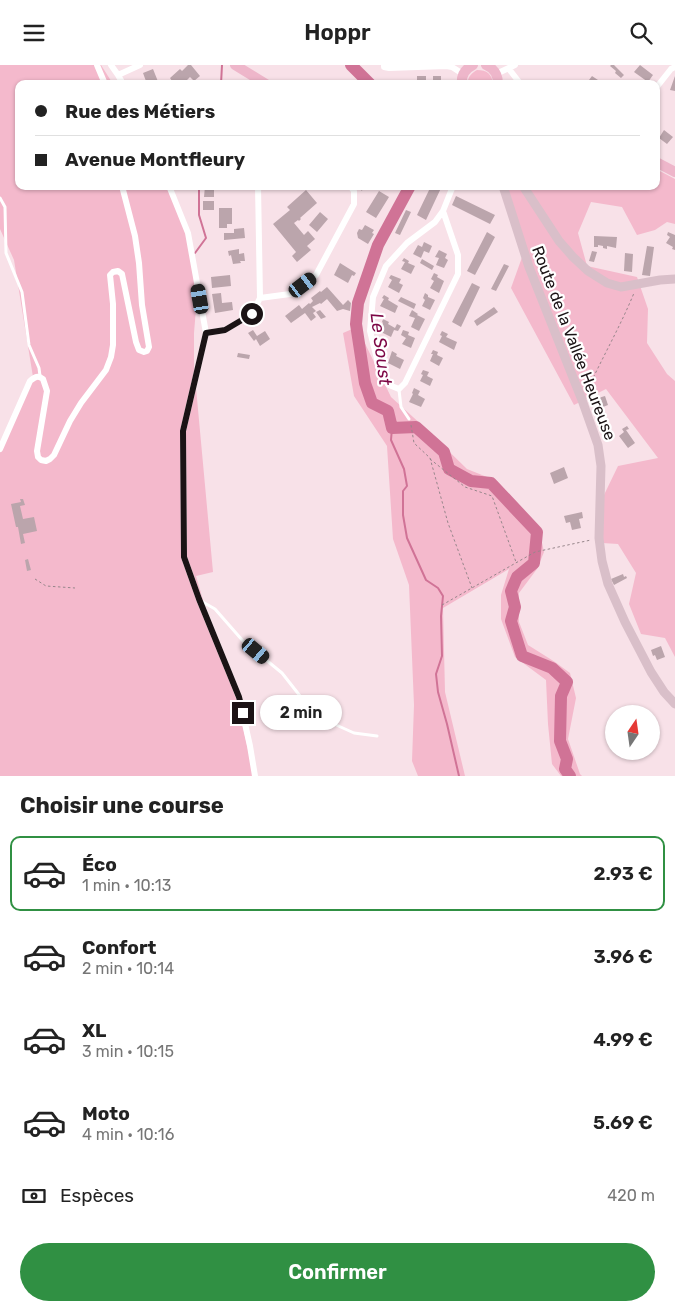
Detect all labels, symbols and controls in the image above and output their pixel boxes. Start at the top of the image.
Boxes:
icon: menu [20,19,48,47]
text: Hoppr [304,19,371,46]
icon: search [627,19,655,47]
text: Rue des Métiers [65,100,215,123]
text: Avenue Montfleury [65,148,245,171]
street label: Route de la Vallée Heureuse [528,243,620,443]
car [286,270,319,300]
car [190,283,209,315]
route start [241,303,263,325]
water label: Le Soust [366,312,396,387]
car [239,636,272,666]
callout: 2 min [260,695,343,731]
route end [232,702,254,724]
text: 2 min [280,703,322,722]
north arrow [605,705,660,760]
map controls [605,705,660,760]
text: Choisir une course [20,792,224,819]
icon: car [22,851,67,896]
text: Éco [82,853,117,876]
text: 2.93 € [594,862,653,885]
text: 1 min · 10:13 [82,876,171,895]
icon: car [22,934,67,979]
text: Confort [82,936,156,959]
text: 3.96 € [593,945,653,968]
text: 2 min · 10:14 [82,959,174,978]
icon: car [22,1017,67,1062]
text: XL [82,1019,106,1042]
text: 4.99 € [593,1028,653,1051]
text: 3 min · 10:15 [82,1042,174,1061]
icon: car [22,1100,67,1145]
text: Moto [82,1102,130,1125]
text: 5.69 € [593,1111,653,1134]
text: 4 min · 10:16 [82,1125,174,1144]
icon: cash [20,1182,48,1210]
text: Espèces [60,1184,134,1207]
text: 420 m [607,1186,655,1205]
button: Confirmer [20,1243,655,1301]

